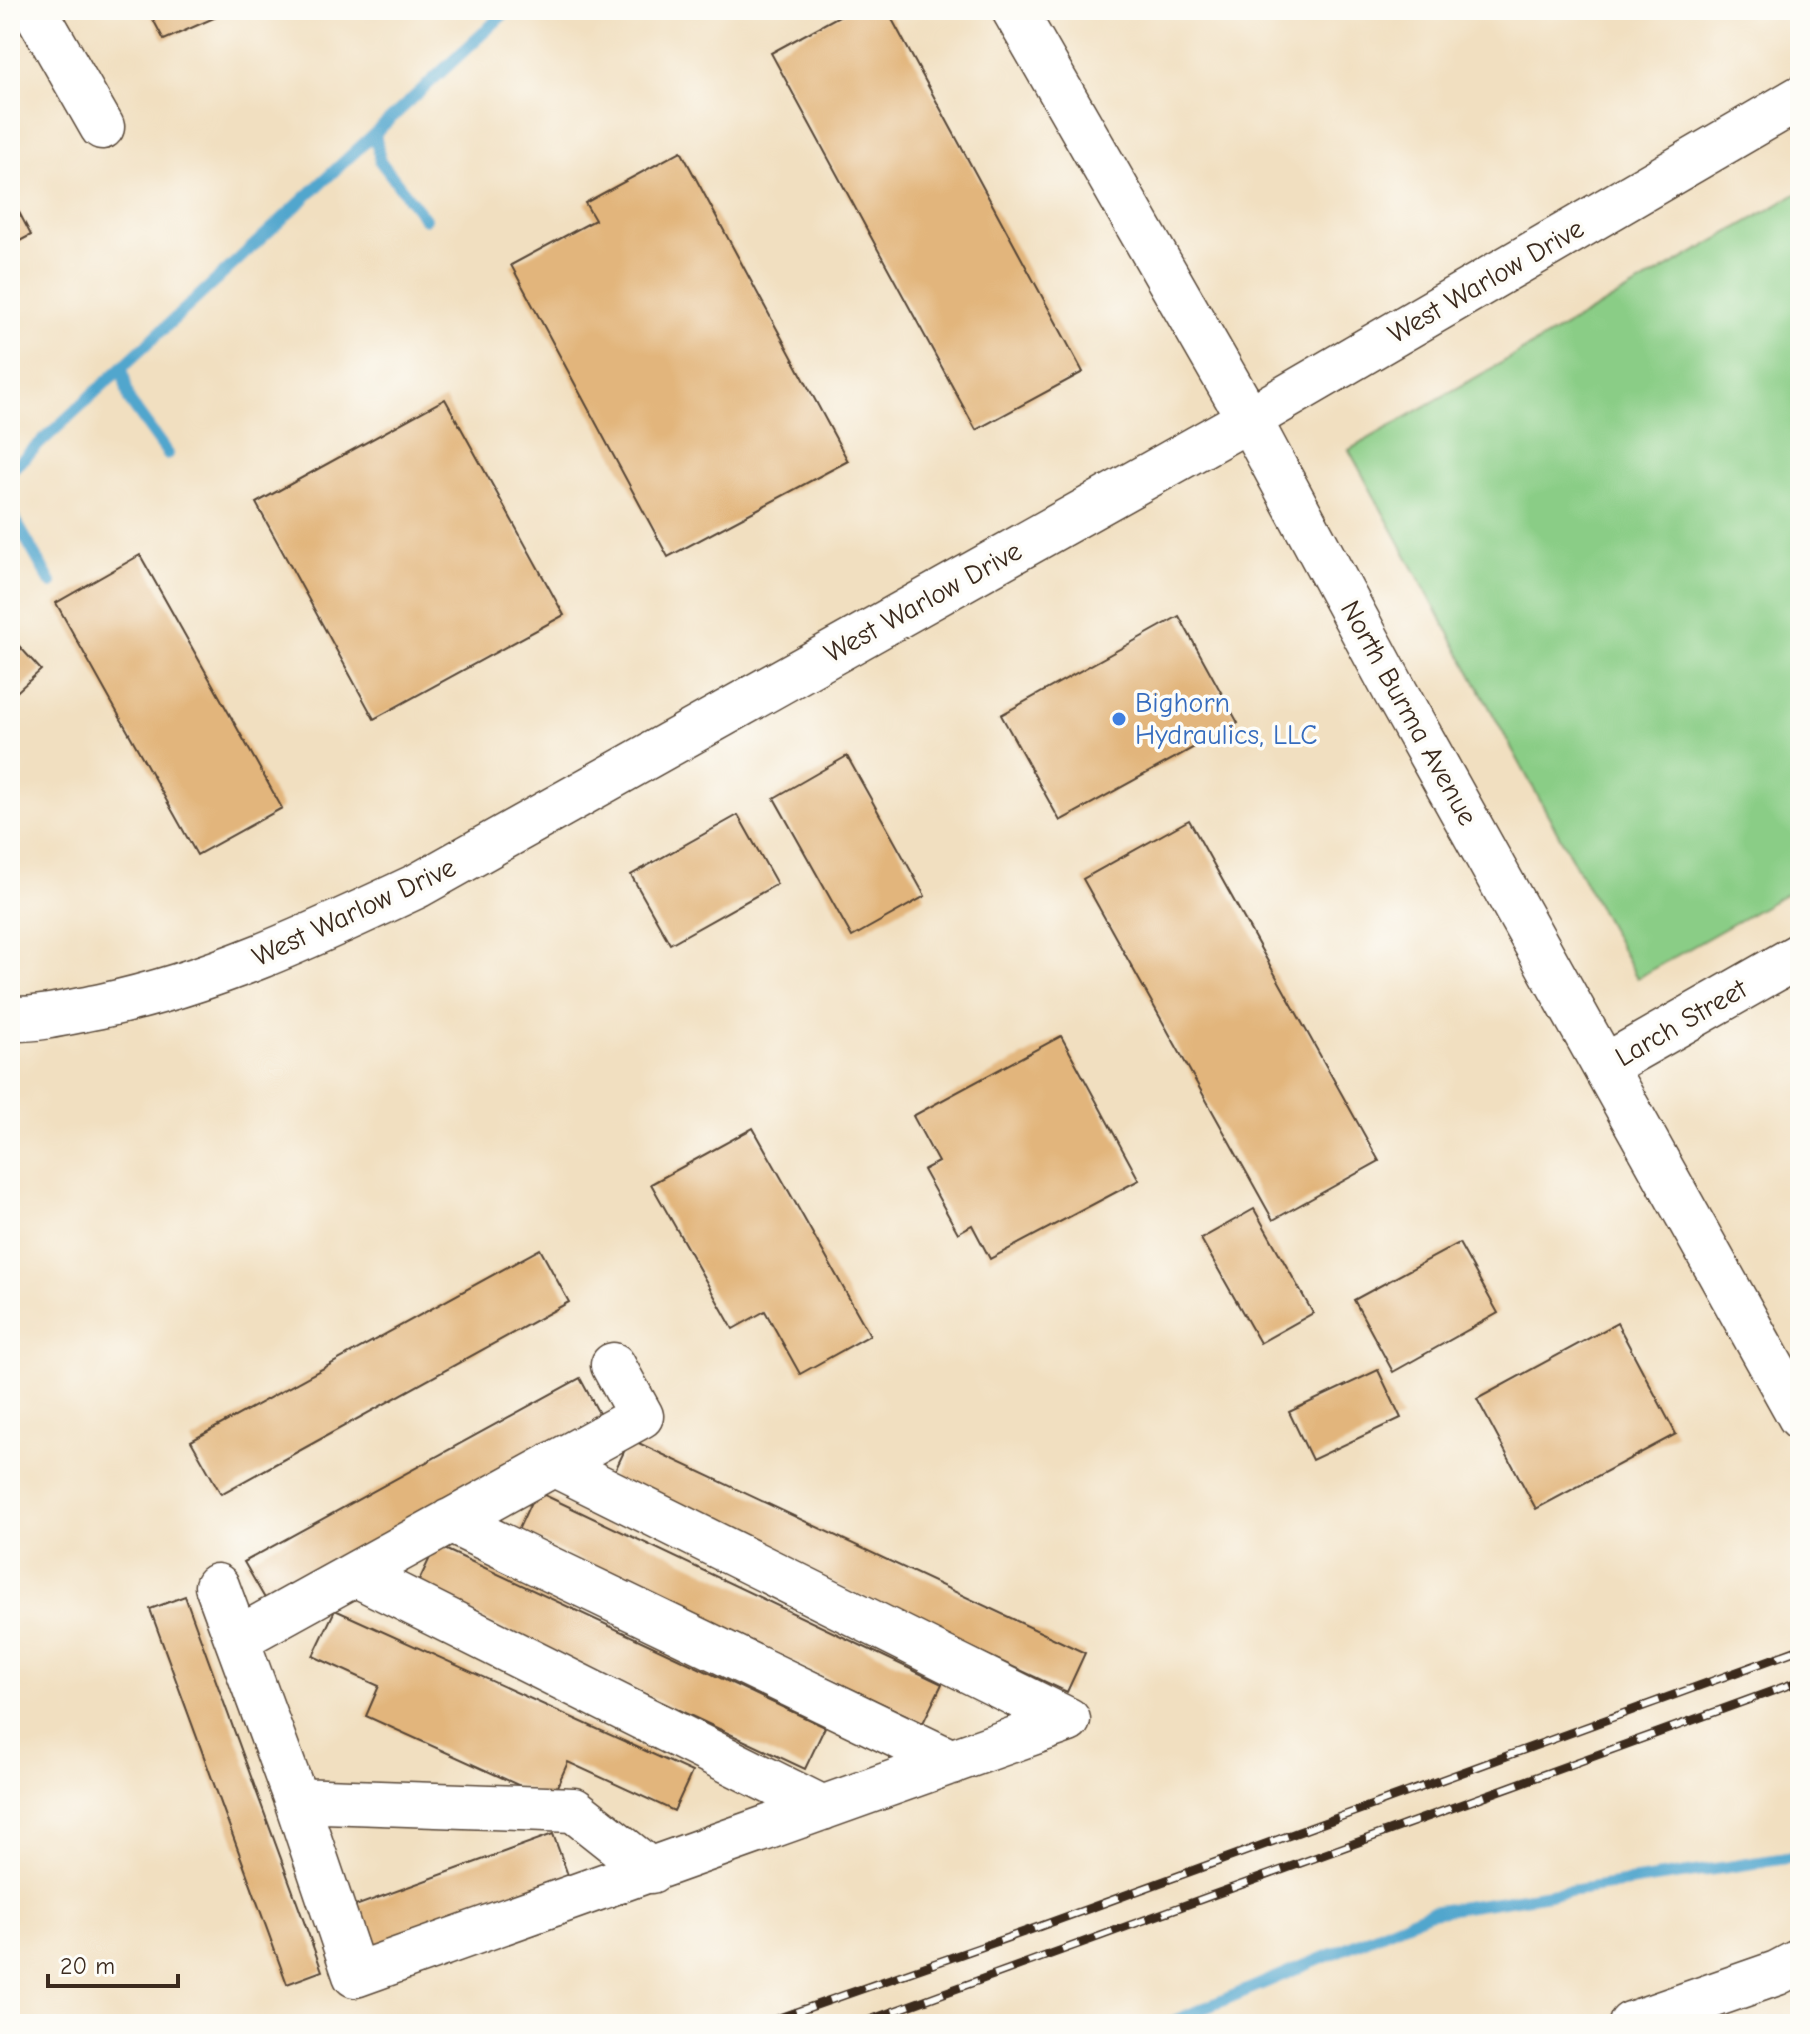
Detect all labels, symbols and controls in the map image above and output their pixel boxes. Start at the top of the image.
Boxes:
street label: West Warlow Drive [1383,212,1589,350]
street label: West Warlow Drive [819,535,1027,669]
street label: North Burma Avenue [1334,595,1484,831]
place label: Bighorn Hydraulics, LLC [1135,687,1317,751]
marker: Bighorn Hydraulics, LLC [1110,710,1128,728]
street label: West Warlow Drive [247,851,461,973]
street label: Larch Street [1610,972,1753,1073]
scale bar [48,1938,178,1988]
text: 20 m [60,1952,115,1980]

